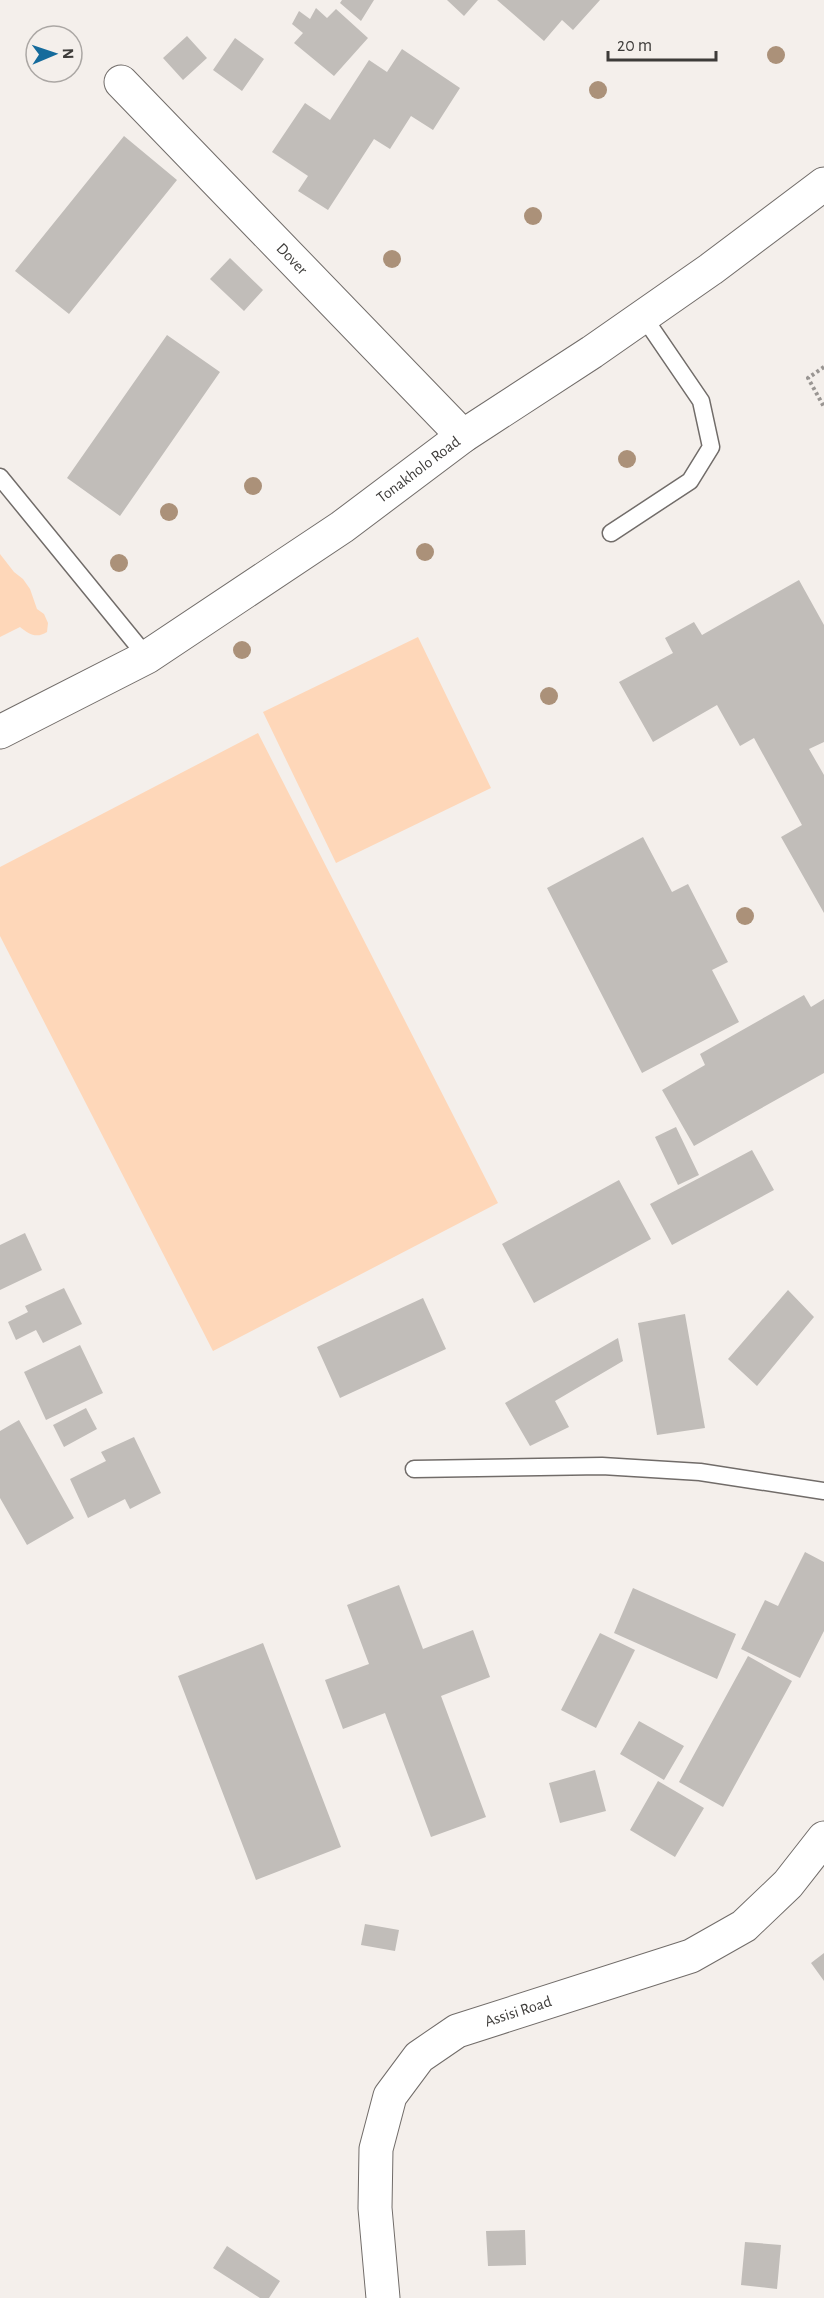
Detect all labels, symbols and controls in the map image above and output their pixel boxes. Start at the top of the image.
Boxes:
north arrow [24,24,84,84]
scale bar [608,24,716,62]
text: 20 m [617,37,652,55]
text: N [60,48,76,59]
street label: Dover [273,240,311,278]
street label: Tonakholo Road [374,433,463,506]
street label: Assisi Road [483,1993,554,2030]

